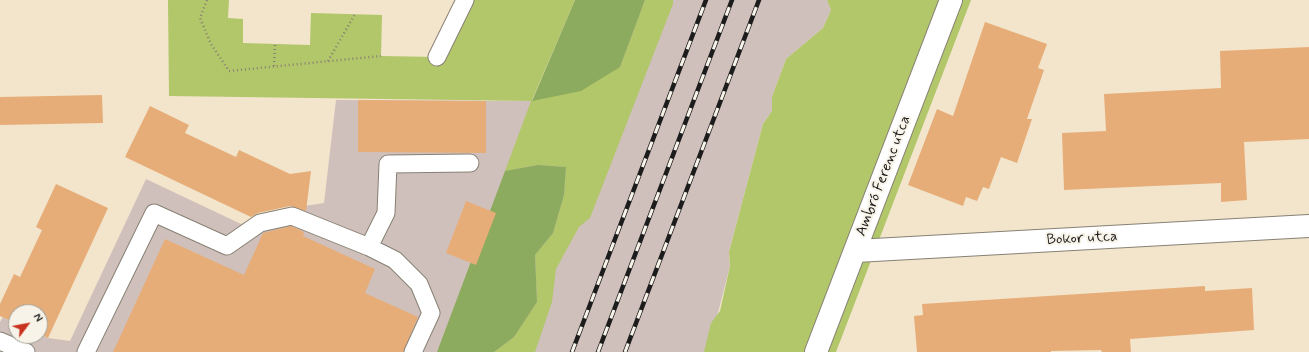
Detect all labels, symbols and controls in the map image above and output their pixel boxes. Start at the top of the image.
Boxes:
street label: Ambró Ferenc utca [853,113,915,239]
street label: Bokor utca [1046,228,1118,250]
north arrow [8,304,48,344]
text: N [29,311,45,325]

